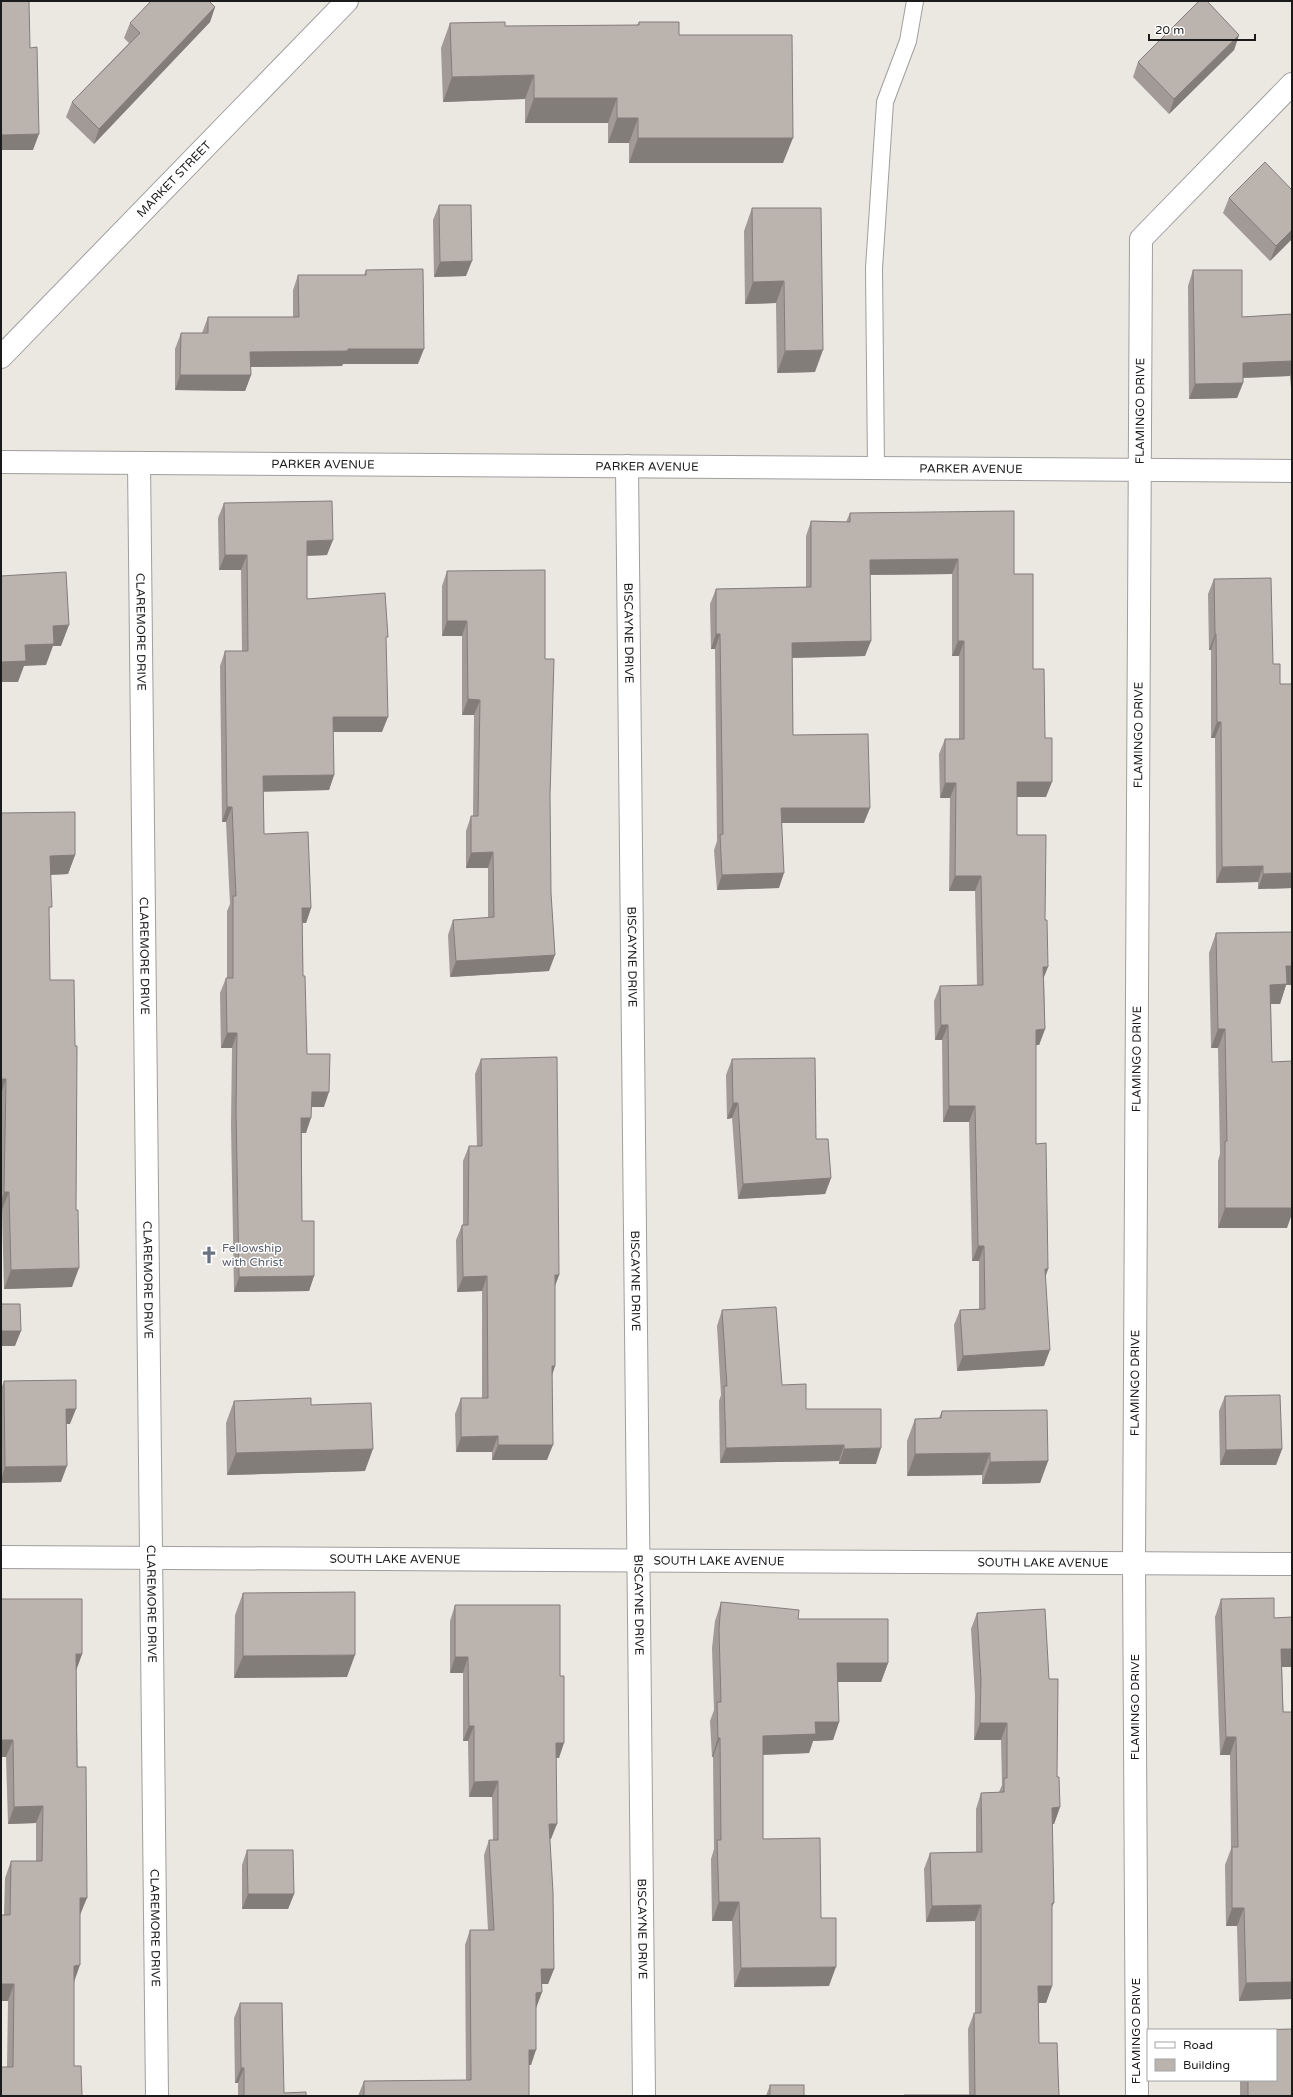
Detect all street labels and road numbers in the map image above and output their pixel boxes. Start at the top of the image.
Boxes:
street label: MARKET STREET [134,138,214,220]
street label: FLAMINGO DRIVE [1133,357,1147,464]
street label: PARKER AVENUE [271,457,375,472]
street label: PARKER AVENUE [595,459,699,474]
street label: PARKER AVENUE [919,461,1023,476]
street label: CLAREMORE DRIVE [133,573,149,691]
street label: BISCAYNE DRIVE [621,583,636,684]
street label: FLAMINGO DRIVE [1131,681,1146,788]
street label: CLAREMORE DRIVE [137,897,152,1015]
street label: BISCAYNE DRIVE [625,907,640,1008]
street label: FLAMINGO DRIVE [1129,1005,1144,1112]
street label: CLAREMORE DRIVE [140,1221,156,1339]
street label: BISCAYNE DRIVE [628,1230,643,1332]
street label: FLAMINGO DRIVE [1128,1329,1142,1436]
street label: CLAREMORE DRIVE [144,1545,159,1663]
street label: SOUTH LAKE AVENUE [329,1552,461,1566]
street label: BISCAYNE DRIVE [631,1554,646,1656]
street label: SOUTH LAKE AVENUE [653,1554,785,1568]
street label: SOUTH LAKE AVENUE [977,1555,1109,1570]
street label: FLAMINGO DRIVE [1128,1653,1142,1760]
street label: CLAREMORE DRIVE [147,1869,163,1987]
street label: BISCAYNE DRIVE [635,1878,650,1980]
street label: FLAMINGO DRIVE [1129,1977,1143,2084]

